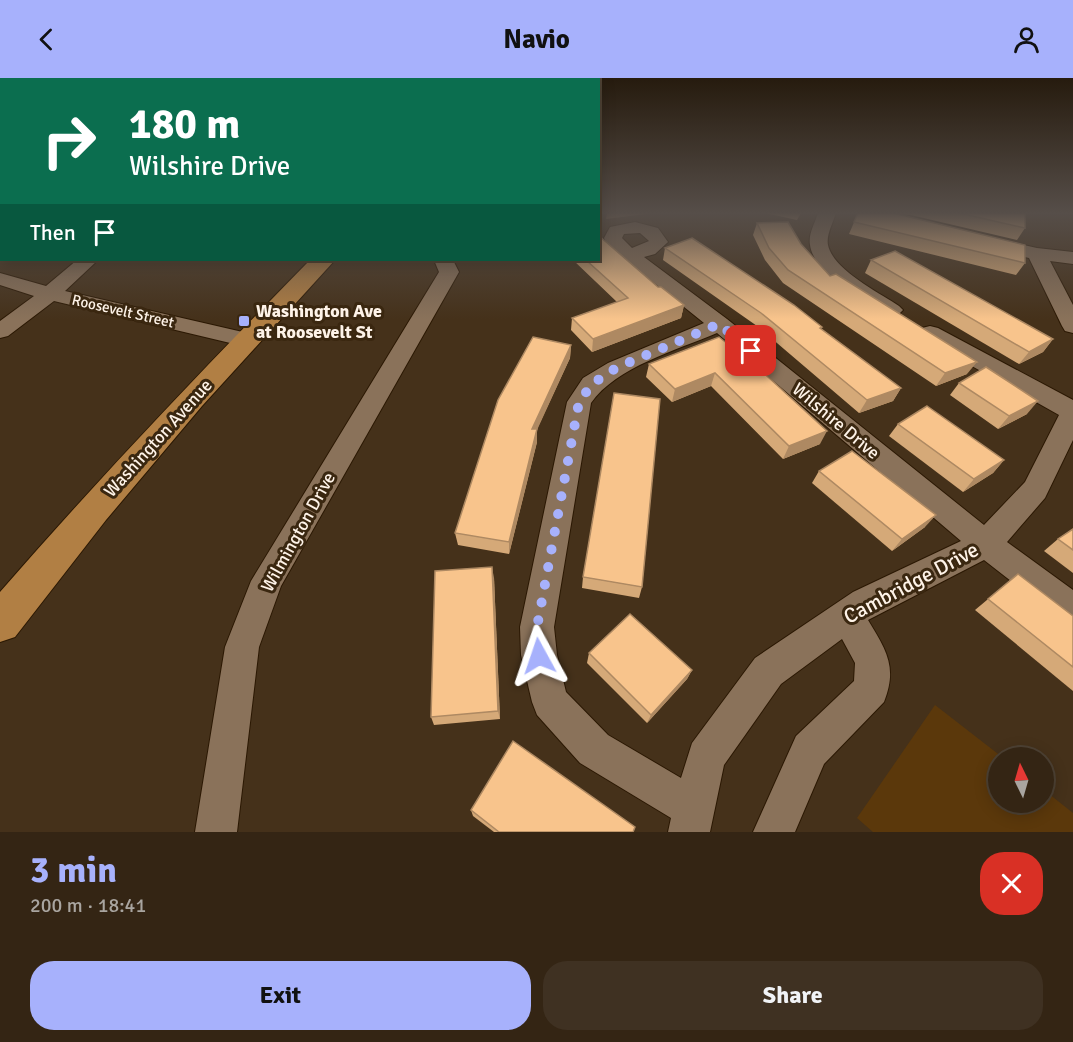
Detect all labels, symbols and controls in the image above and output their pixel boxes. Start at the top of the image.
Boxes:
icon: back [30,23,63,56]
text: Navio [503,23,570,56]
icon: person [1010,23,1043,56]
text: 180 m [129,99,240,150]
icon: right [30,102,108,180]
text: Wilshire Drive [129,150,290,183]
icon: arrive [88,216,121,249]
text: Then [30,219,76,246]
street label: Roosevelt Street [70,291,176,331]
place label: Washington Ave at Roosevelt St [256,300,382,343]
marker: Washington Ave at Roosevelt St [237,314,251,328]
pin [725,325,776,376]
icon: arrive [734,334,767,367]
street label: Washington Avenue [99,374,217,502]
street label: Wilshire Drive [788,378,884,464]
street label: Wilmington Drive [256,468,340,596]
street label: Cambridge Drive [839,537,983,629]
position arrow [507,624,571,688]
north arrow [988,747,1054,813]
map controls [988,747,1054,813]
text: 3 min [30,848,117,893]
button: close [980,852,1043,915]
text: 200 m · 18:41 [30,893,146,918]
button: Exit [30,961,531,1030]
button: Share [543,961,1043,1030]

